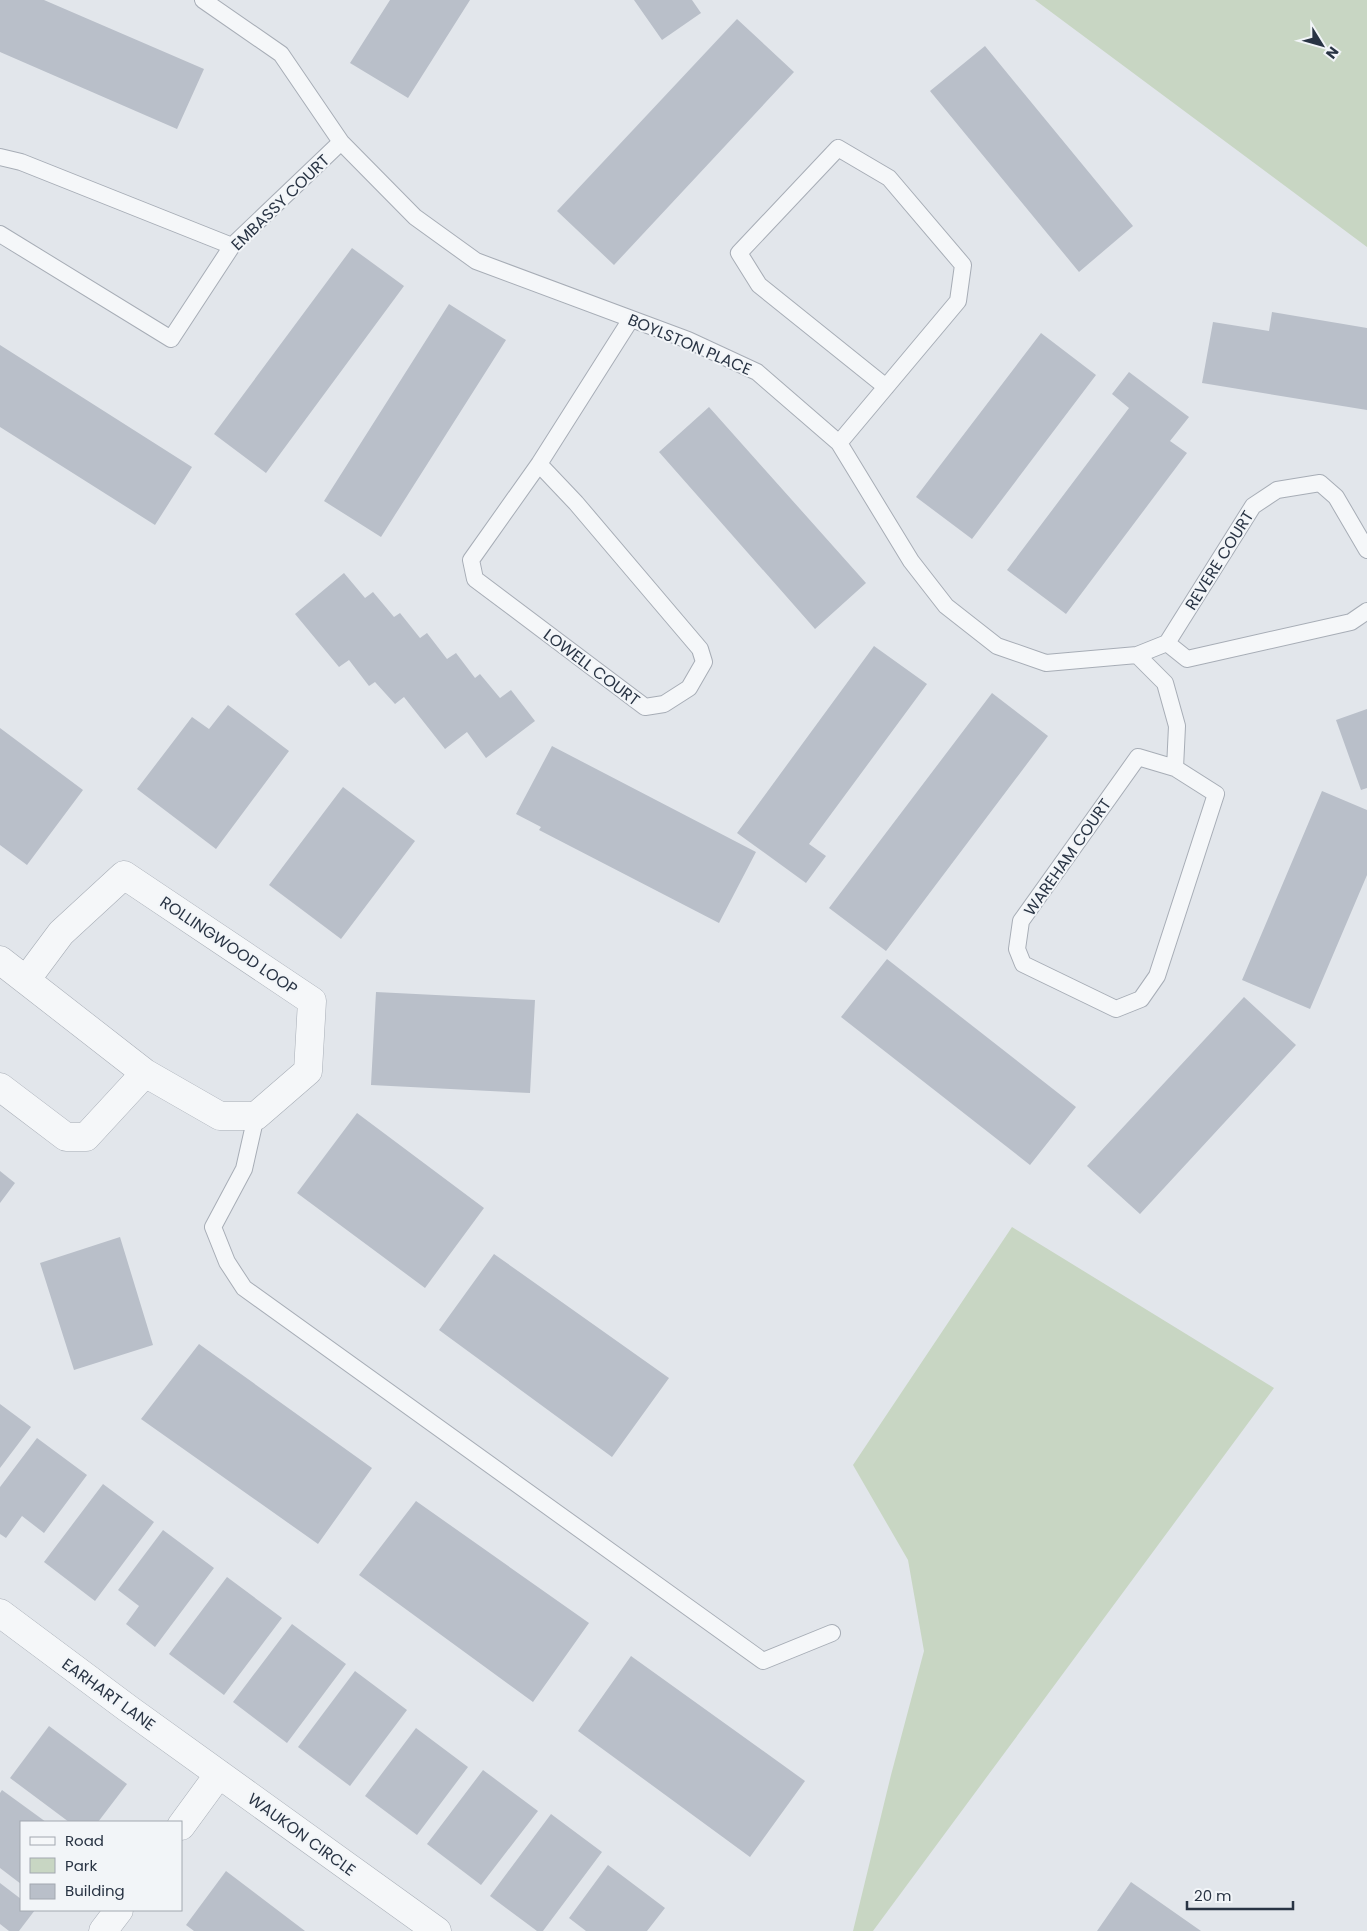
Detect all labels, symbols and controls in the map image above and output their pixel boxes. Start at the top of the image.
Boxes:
north arrow [1297,20,1347,70]
text: N [1321,43,1344,63]
street label: EMBASSY COURT [226,149,335,255]
street label: BOYLSTON PLACE [624,308,755,381]
street label: REVERE COURT [1180,506,1259,614]
street label: LOWELL COURT [539,623,645,712]
street label: WAREHAM COURT [1018,794,1117,921]
street label: ROLLINGWOOD LOOP [155,891,302,1000]
street label: EARHART LANE [57,1653,160,1736]
street label: WAUKON CIRCLE [243,1787,360,1881]
legend [20,1821,182,1911]
text: Road [65,1830,104,1851]
text: Park [65,1855,97,1876]
scale bar [1187,1878,1293,1910]
text: Building [65,1880,125,1901]
text: 20 m [1194,1885,1232,1906]

